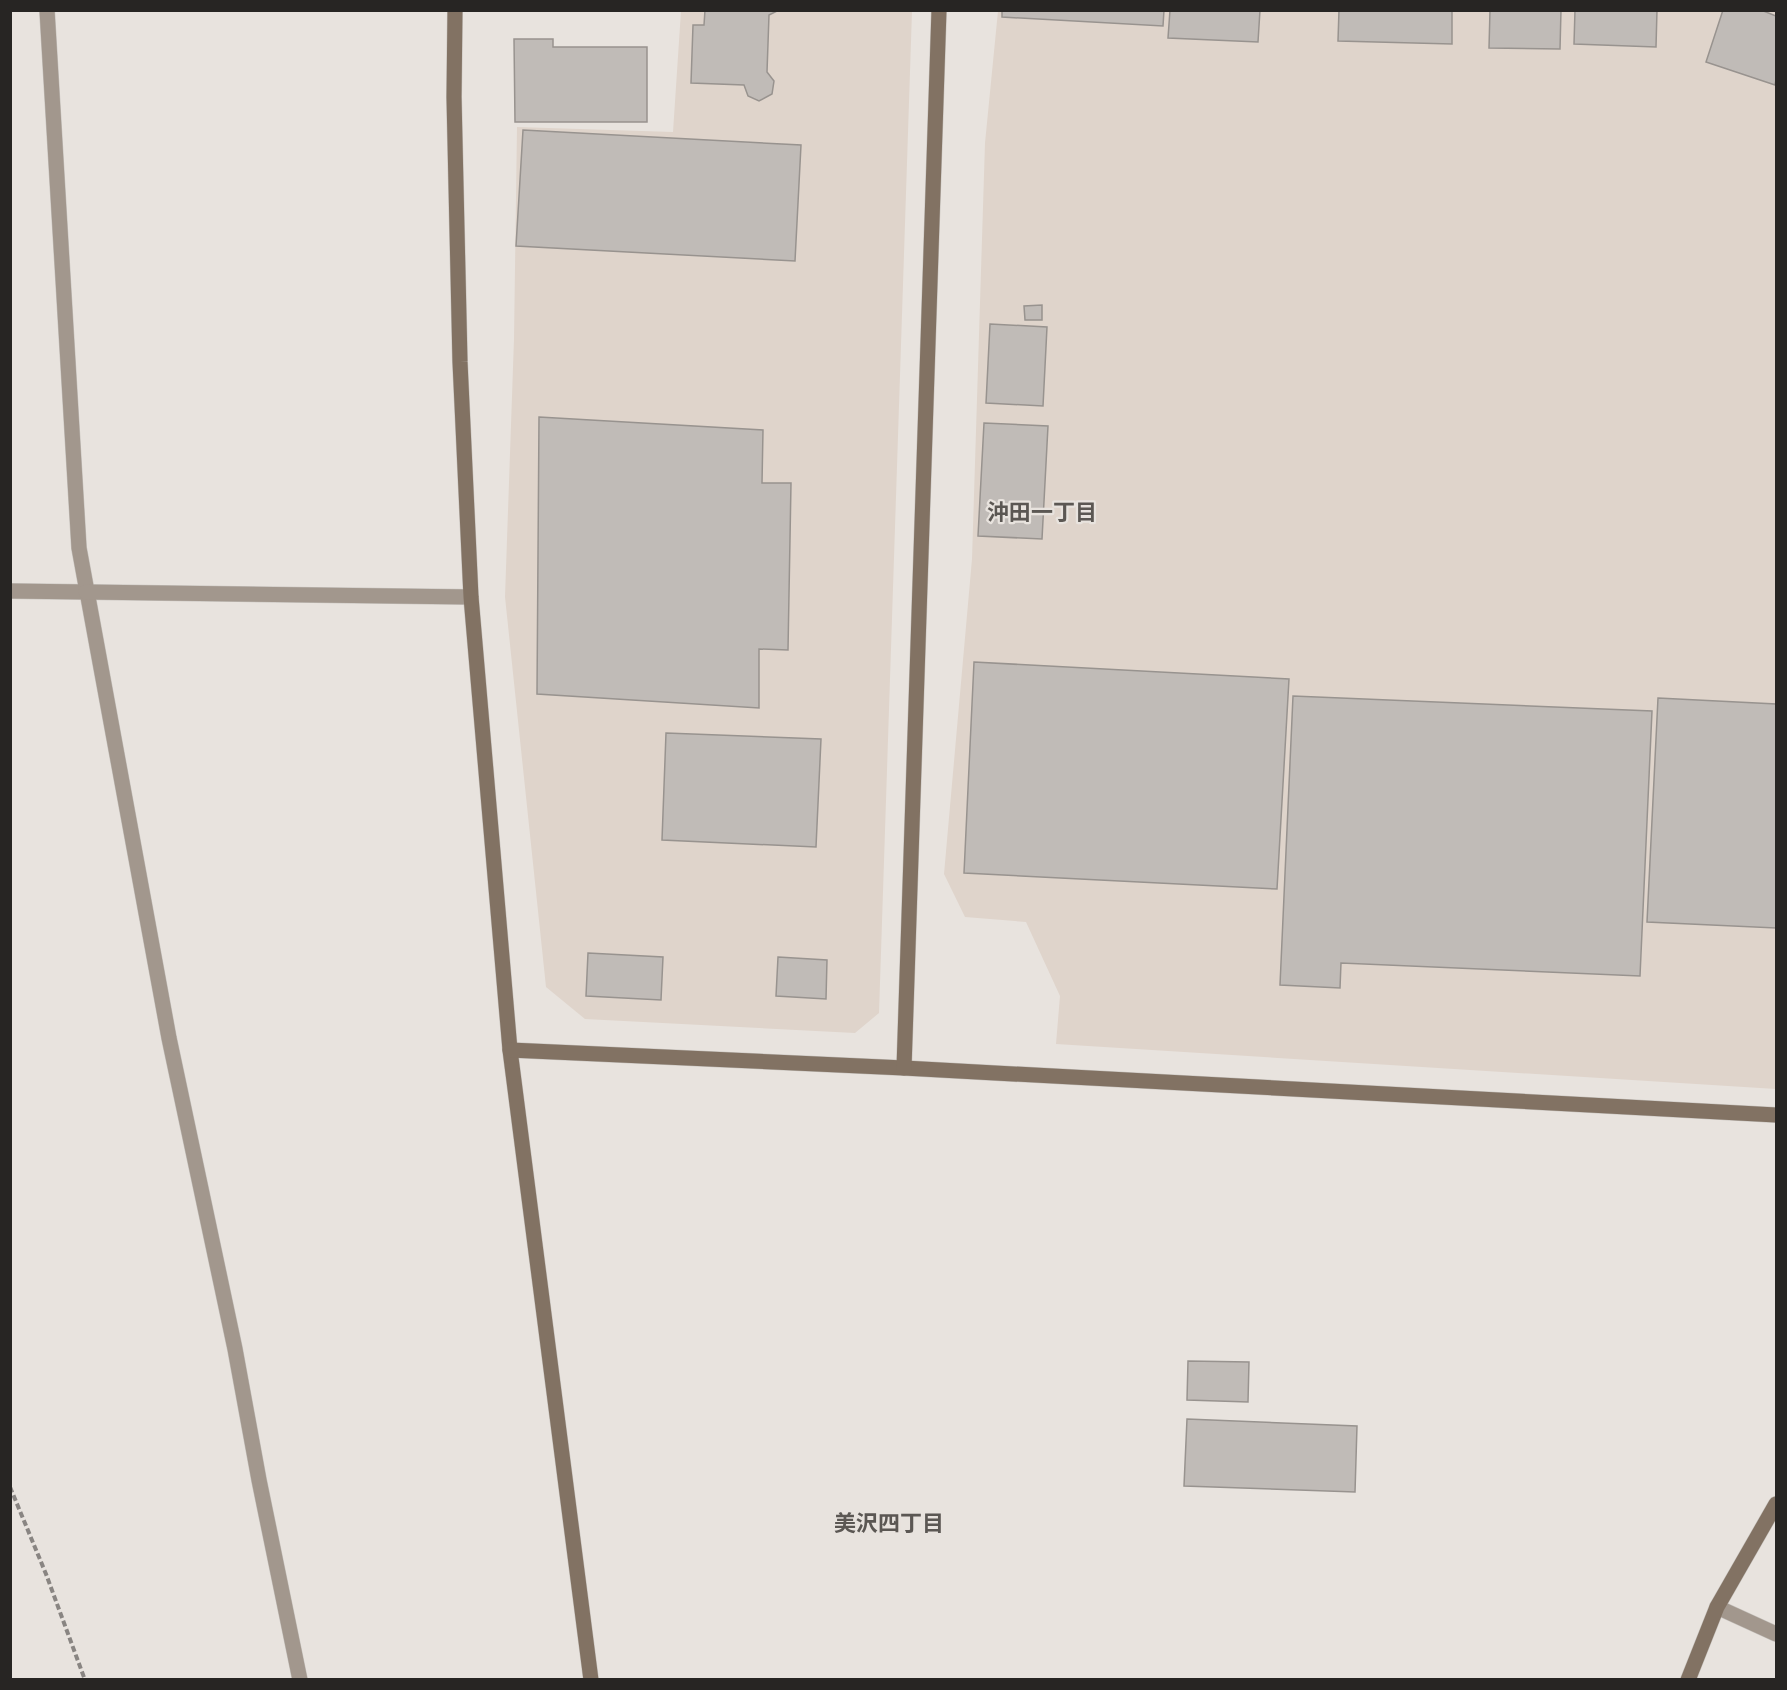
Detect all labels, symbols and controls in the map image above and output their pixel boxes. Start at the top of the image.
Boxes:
district label: 沖田一丁目 [987,499,1097,526]
district label: 美沢四丁目 [834,1510,944,1537]

